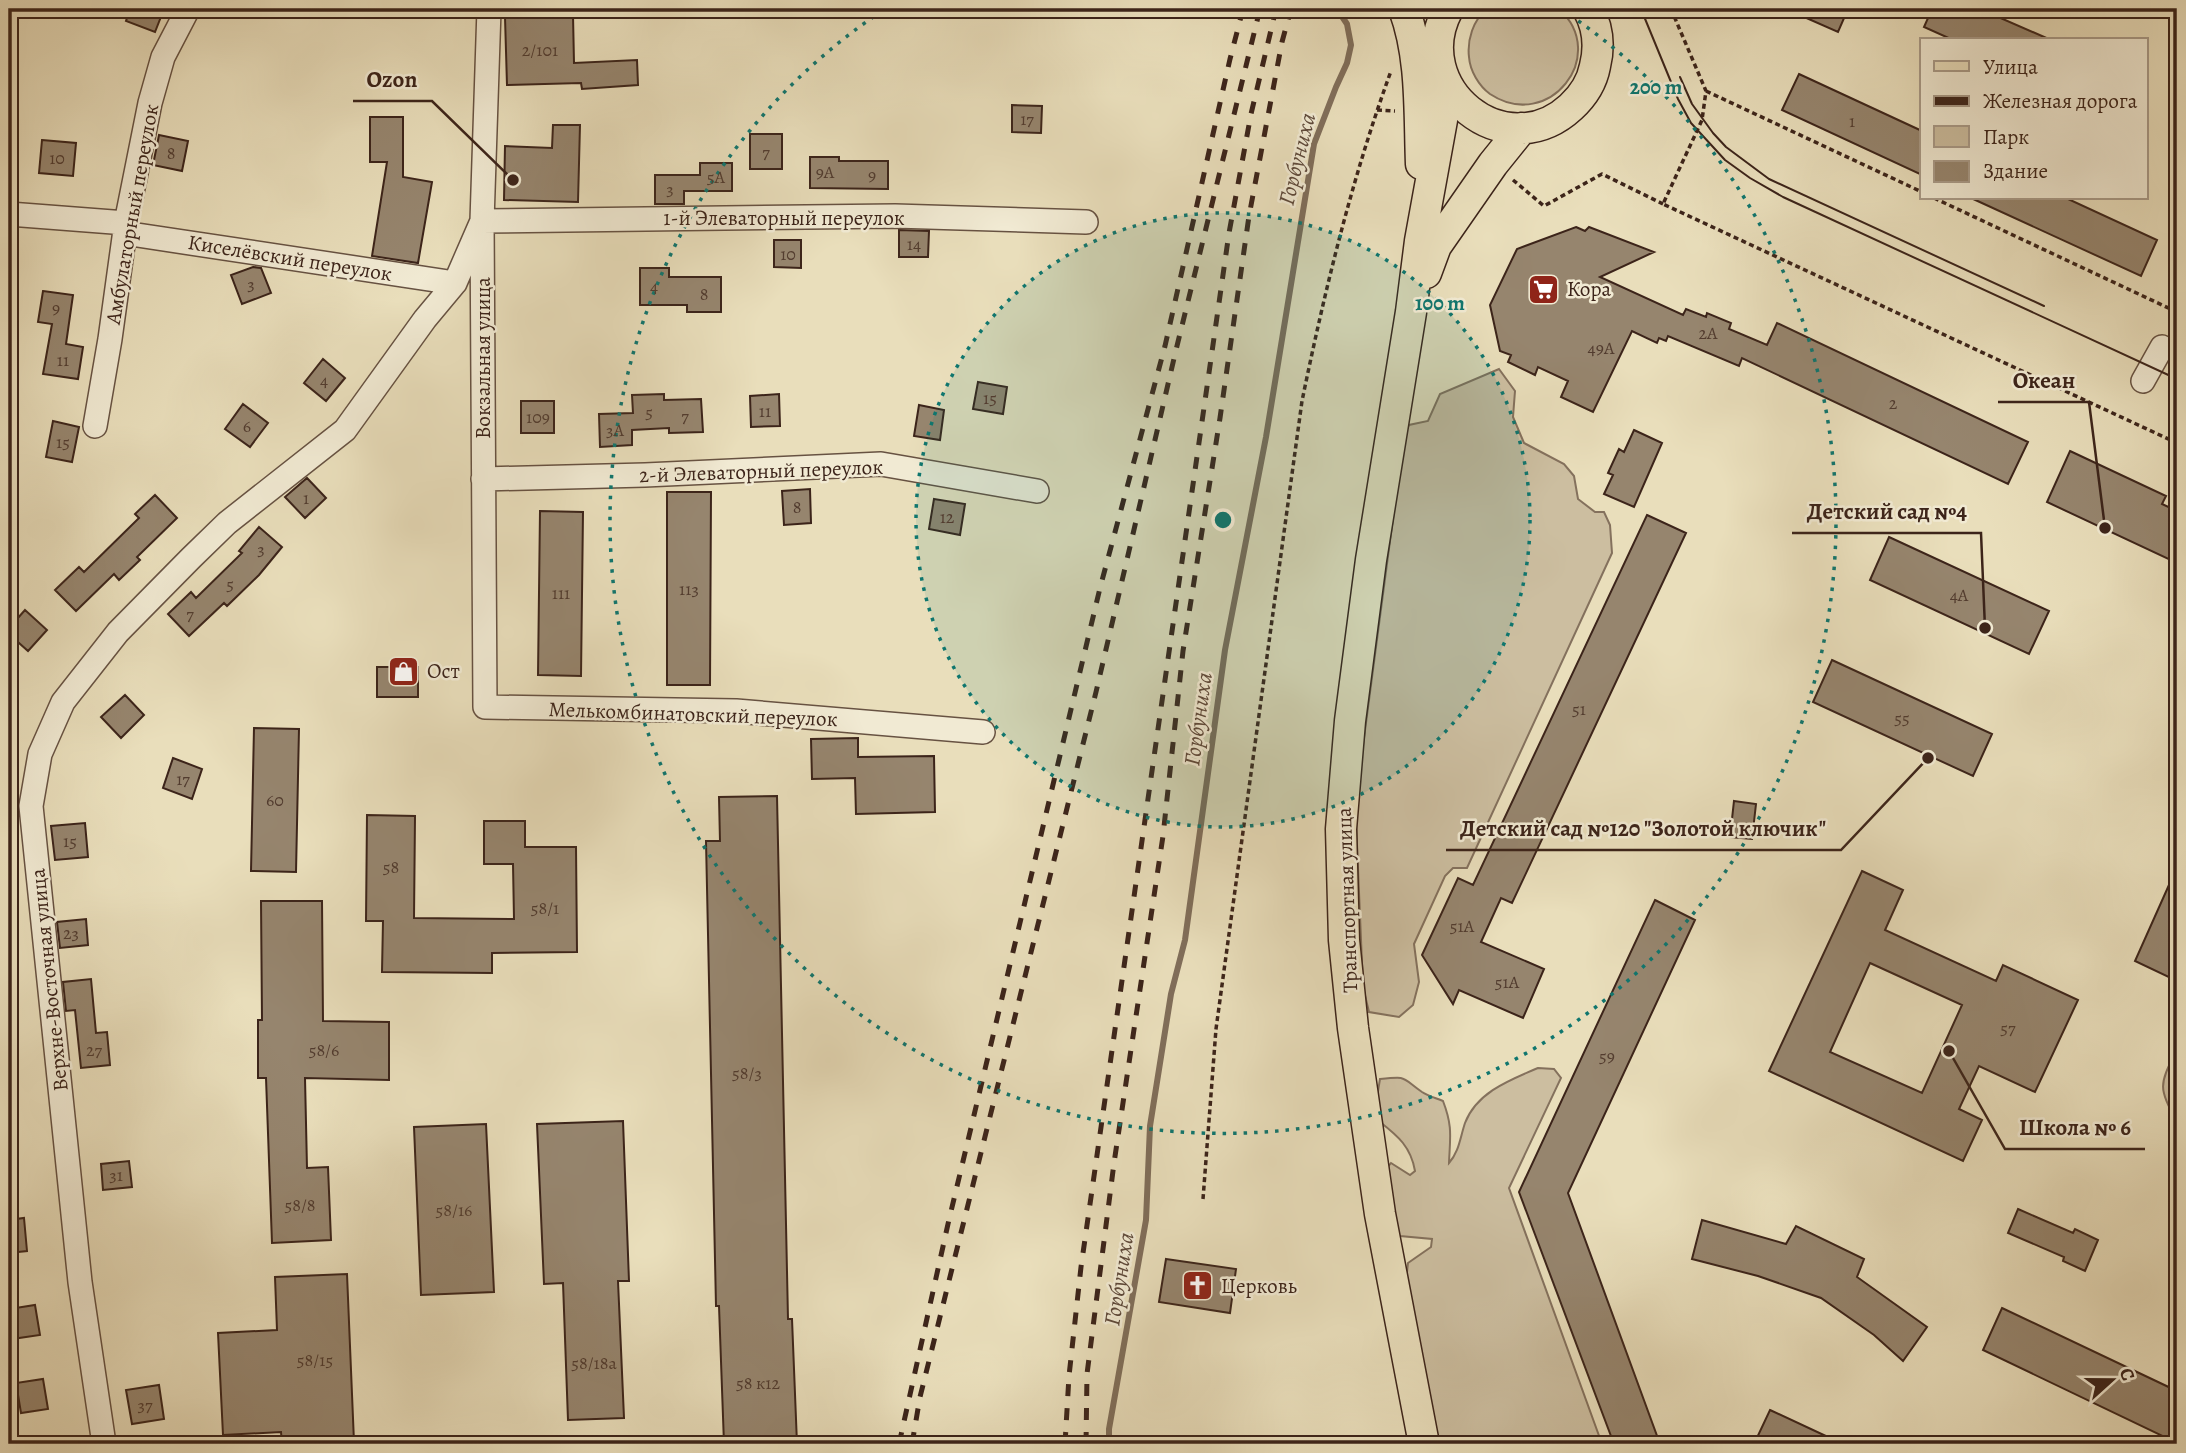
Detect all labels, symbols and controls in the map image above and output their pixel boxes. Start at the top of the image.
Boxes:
house number: 2/101 [522,38,558,62]
legend [1920,38,2148,200]
text: Улица [1983,53,2038,81]
callout: Ozon [353,57,432,101]
text: Ozon [367,64,417,95]
text: 200 m [1630,73,1683,101]
text: Железная дорога [1983,87,2138,115]
street label: Амбулаторный переулок [99,101,165,327]
house number: 17 [1020,107,1034,131]
water label: Горбуниха [1271,109,1323,208]
house number: 1 [1849,109,1855,133]
text: Парк [1983,123,2029,151]
house number: 7 [762,140,770,164]
house number: 8 [167,141,175,165]
house number: 10 [49,146,65,170]
text: Здание [1983,157,2048,185]
house number: 9А [816,160,835,184]
house number: 9 [868,163,876,187]
house number: 5А [707,165,726,189]
house number: 3 [666,177,674,201]
street label: 1-й Элеваторный переулок [663,204,905,232]
street label: Киселёвский переулок [186,228,394,288]
house number: 14 [907,232,921,256]
house number: 10 [780,242,796,266]
house number: 3 [247,272,255,296]
supermarket icon: Кора [1527,272,1561,306]
house number: 4 [650,274,658,298]
place label: Кора [1567,275,1611,303]
street label: Вокзальная улица [469,277,497,439]
house number: 8 [700,282,708,306]
text: 100 m [1415,289,1465,317]
house number: 9 [52,296,60,320]
house number: 2А [1698,321,1718,345]
house number: 49А [1588,336,1615,360]
house number: 11 [57,348,69,372]
callout: Океан [1998,358,2089,402]
text: Океан [2013,365,2075,396]
house number: 4 [320,368,328,392]
house number: 15 [983,386,997,410]
house number: 2 [1889,391,1898,415]
house number: 11 [759,399,771,423]
house number: 5 [645,400,653,424]
house number: 7 [681,404,689,428]
house number: 109 [526,405,550,429]
house number: 6 [243,414,251,438]
house number: 3А [606,418,624,442]
house number: 15 [56,430,70,454]
street label: 2-й Элеваторный переулок [638,453,884,489]
house number: 1 [303,486,309,510]
callout: Детский сад №4 [1792,489,1981,533]
house number: 8 [793,495,801,519]
text: Детский сад №4 [1807,496,1967,527]
house number: 12 [940,505,955,529]
centre of rings [1211,508,1235,532]
house number: 3 [257,537,265,561]
house number: 5 [226,572,234,596]
house number: 113 [679,577,699,601]
house number: 111 [552,581,570,605]
house number: 4А [1950,583,1969,607]
house number: 7 [186,602,194,626]
shop icon: Ост [387,654,421,688]
place label: Ост [427,657,460,685]
water label: Горбуниха [1176,670,1220,768]
street label: Мелькомбинатовский переулок [548,695,838,733]
house number: 51 [1572,697,1586,721]
house number: 55 [1894,706,1910,730]
house number: 17 [176,767,190,791]
house number: 60 [266,788,284,812]
street label: Транспортная улица [1330,806,1364,993]
callout: Детский сад №120 "Золотой ключик" [1446,806,1841,850]
text: Детский сад №120 "Золотой ключик" [1460,813,1826,844]
house number: 15 [63,829,77,853]
house number: 58 [383,855,399,879]
street label: Верхне-Восточная улица [23,867,75,1093]
house number: 58/1 [531,896,559,920]
house number: 51А [1450,914,1475,938]
house number: 23 [63,921,79,945]
house number: 51А [1495,970,1520,994]
house number: 57 [2000,1016,2016,1040]
house number: 27 [86,1038,102,1062]
house number: 58/6 [309,1038,339,1062]
house number: 59 [1599,1044,1615,1068]
house number: 58/3 [732,1061,762,1085]
callout: Школа № 6 [2005,1105,2145,1149]
text: Школа № 6 [2019,1112,2131,1143]
house number: 31 [109,1163,123,1187]
house number: 58/8 [284,1193,316,1217]
house number: 58/16 [436,1198,472,1222]
water label: Горбуниха [1096,1230,1142,1328]
church icon: Церковь [1181,1269,1215,1303]
place label: Церковь [1221,1272,1297,1300]
north arrow [2078,1344,2148,1414]
house number: 58/15 [297,1348,333,1372]
house number: 58/18а [571,1351,617,1375]
text: С [2113,1364,2141,1384]
house number: 58 к12 [736,1371,780,1395]
house number: 37 [137,1393,153,1417]

